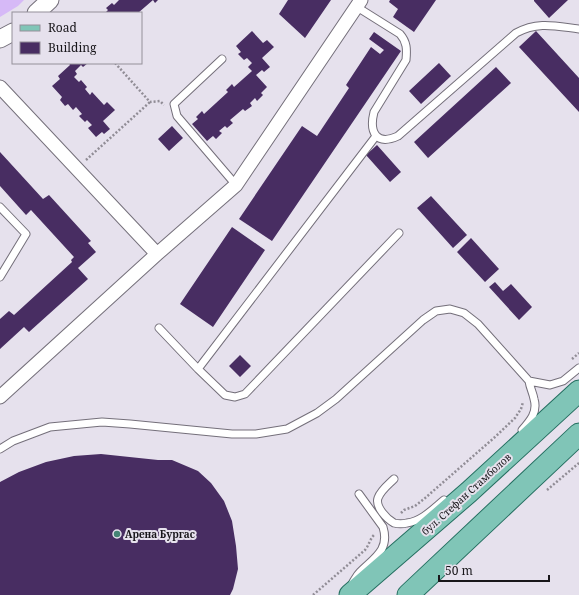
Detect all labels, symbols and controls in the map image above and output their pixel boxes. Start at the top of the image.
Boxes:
legend [12,12,142,64]
text: Road [48,19,78,36]
text: Building [48,39,97,56]
street label: бул. Стефан Стамболов [418,450,514,538]
place label: Арена Бургас [125,527,195,541]
marker: Арена Бургас [112,529,122,539]
scale bar [439,557,549,583]
text: 50 m [445,562,473,579]

